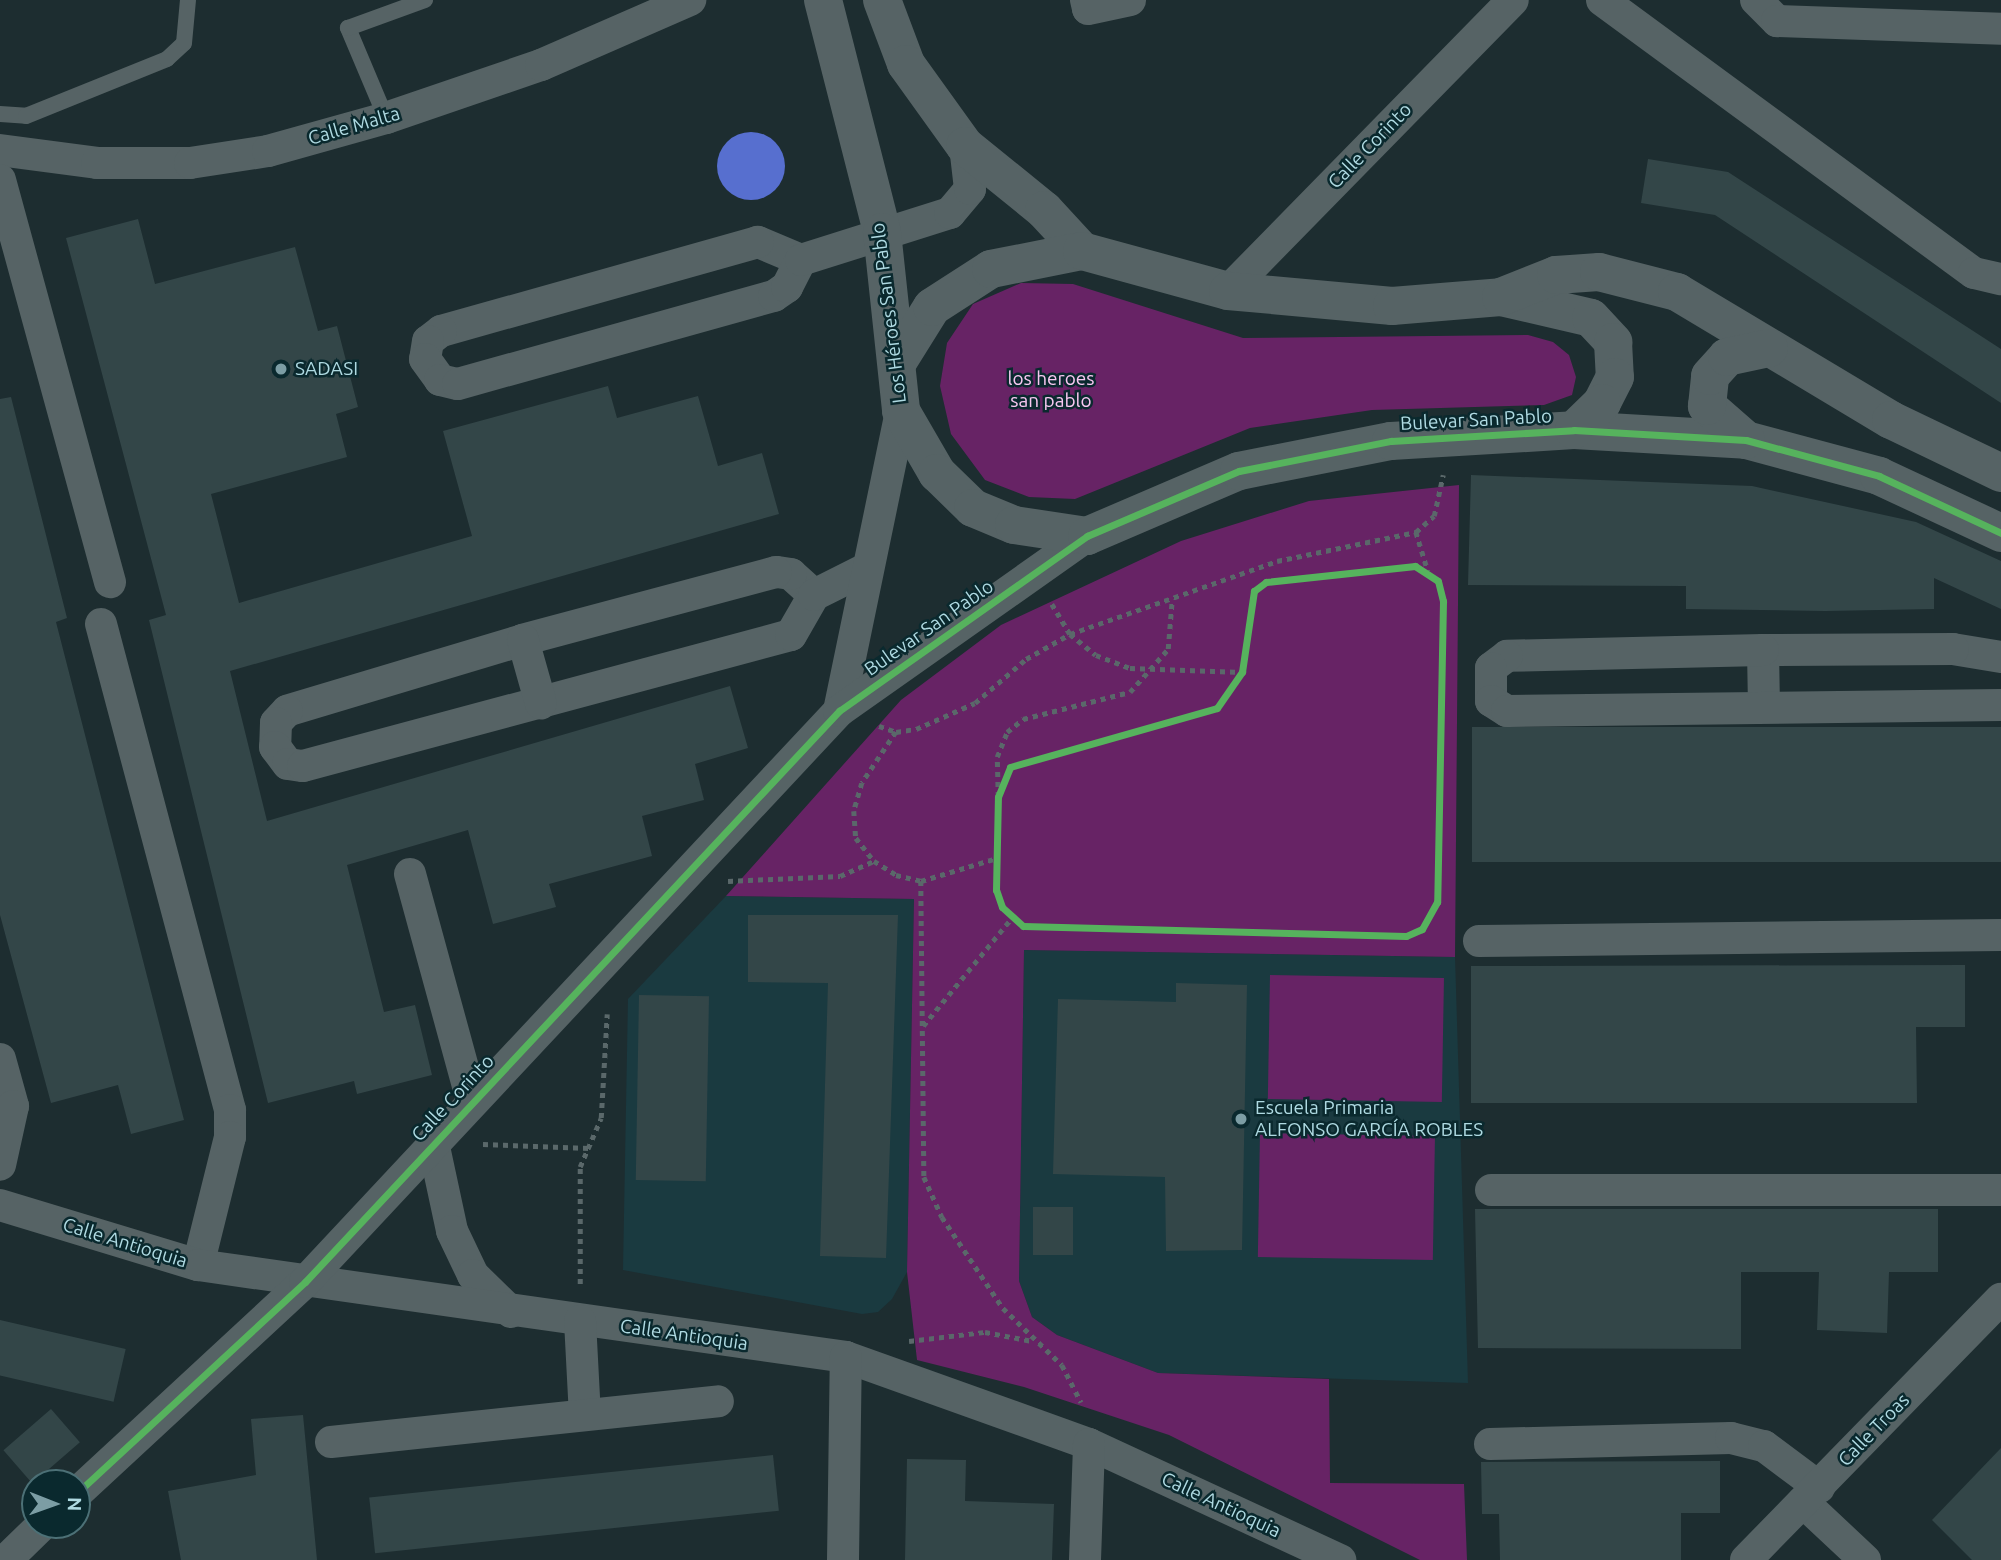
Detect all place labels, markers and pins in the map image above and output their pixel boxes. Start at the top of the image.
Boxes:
place label: SADASI [295,358,358,380]
marker: SADASI [273,361,289,377]
place label: Escuela Primaria ALFONSO GARCÍA ROBLES [1255,1097,1483,1141]
marker: Escuela Primaria ALFONSO GARCÍA ROBLES [1233,1111,1249,1127]

